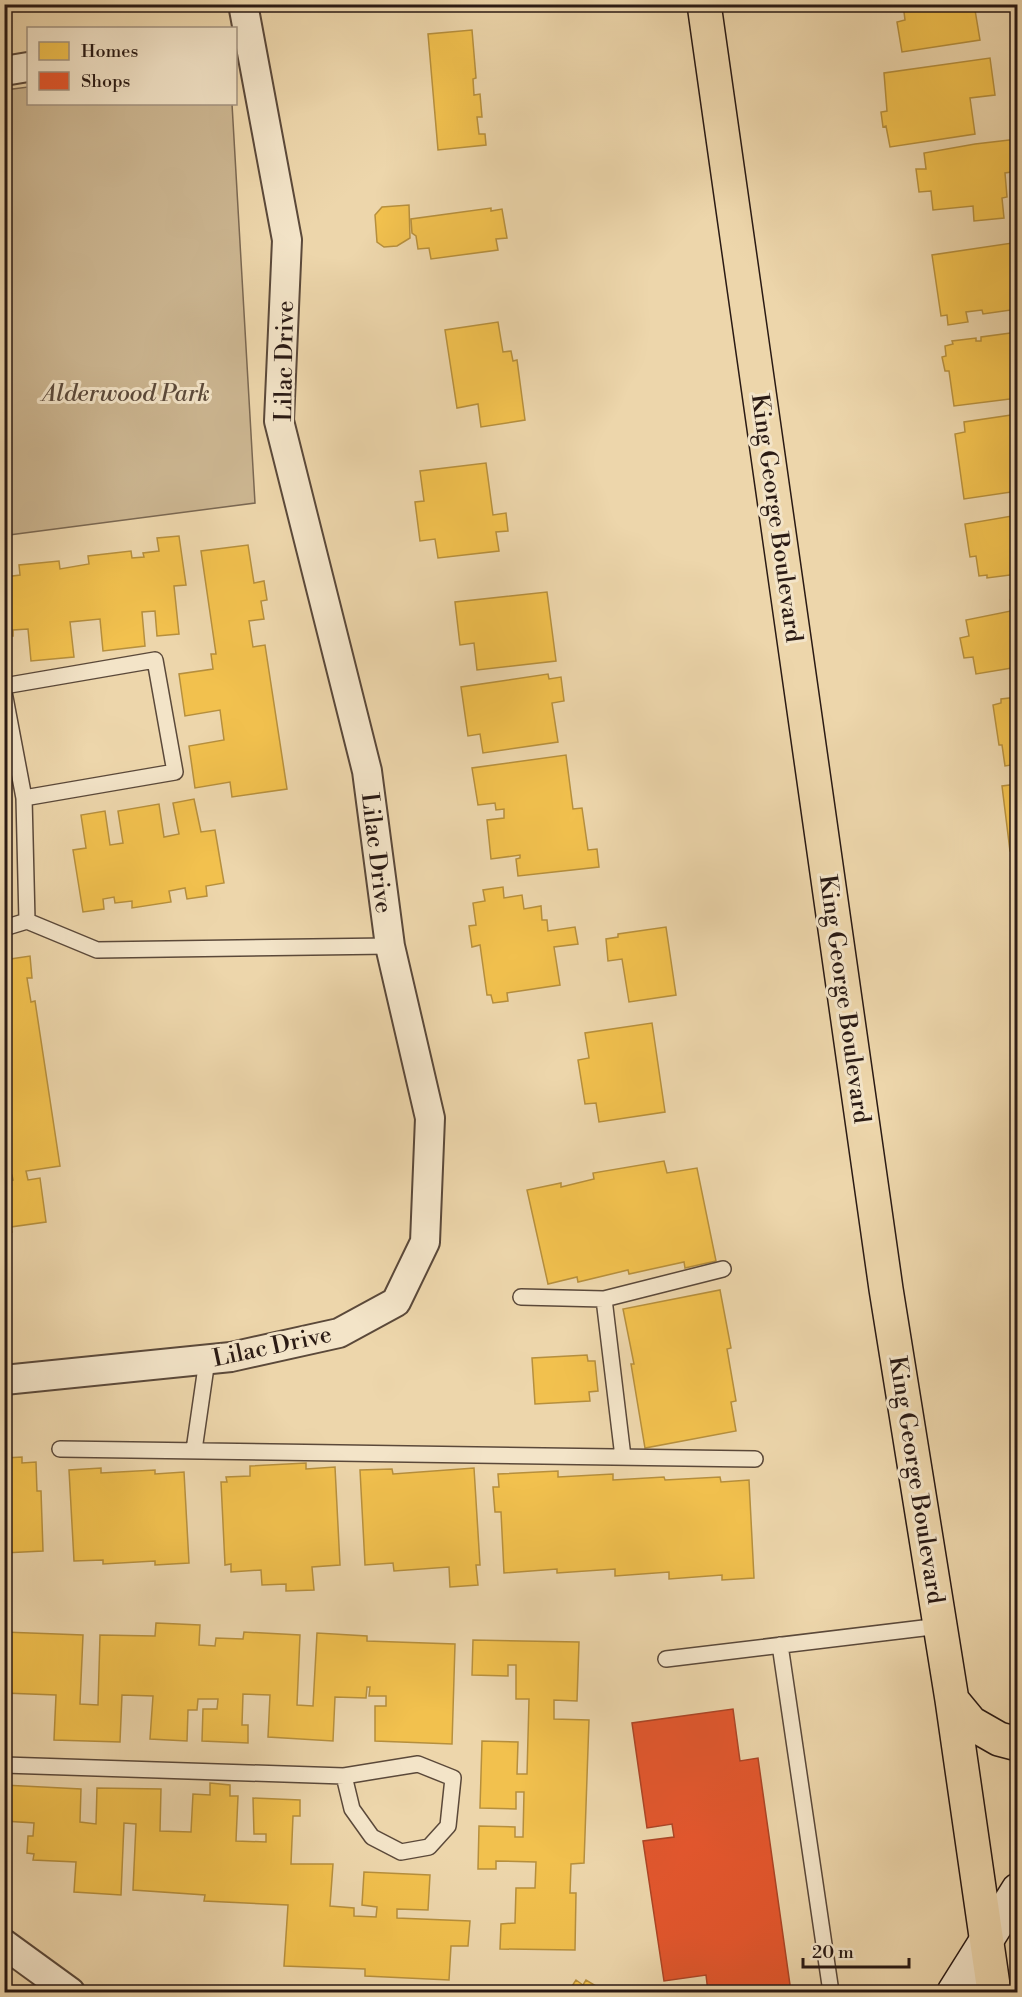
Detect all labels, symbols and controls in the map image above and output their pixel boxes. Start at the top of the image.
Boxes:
legend [27,27,237,105]
text: Homes [81,40,138,63]
text: Shops [81,70,131,93]
street label: Lilac Drive [269,300,301,422]
park label: Alderwood Park [39,379,210,409]
street label: King George Boulevard [744,392,808,645]
street label: Lilac Drive [354,791,398,915]
street label: King George Boulevard [812,873,876,1126]
street label: Lilac Drive [210,1320,335,1374]
street label: King George Boulevard [882,1354,950,1607]
scale bar [803,1931,910,1969]
text: 20 m [812,1941,854,1964]

